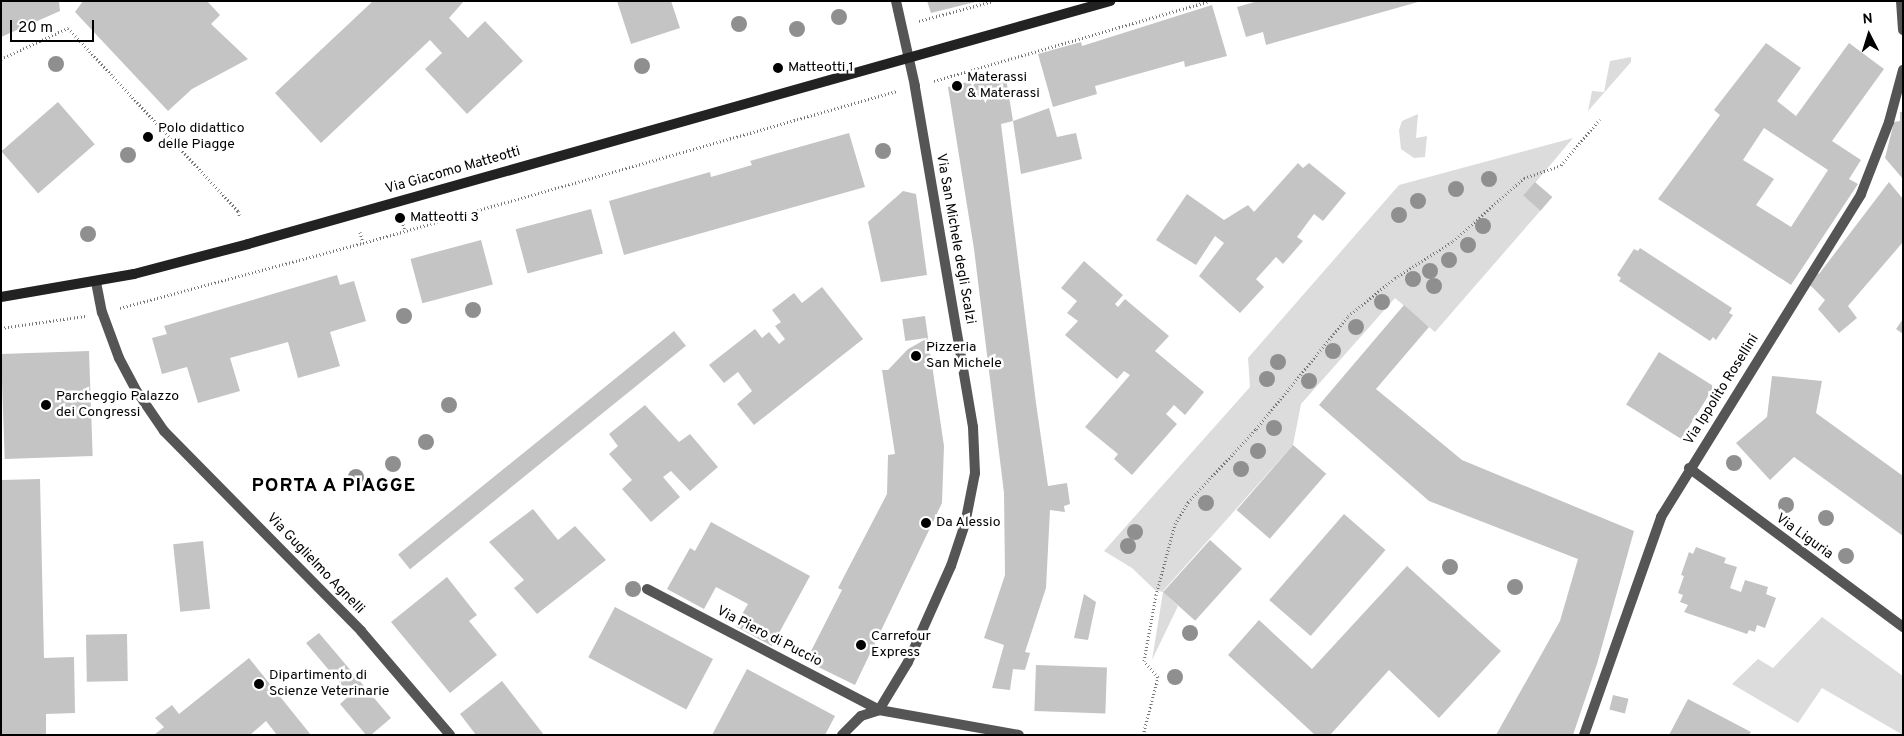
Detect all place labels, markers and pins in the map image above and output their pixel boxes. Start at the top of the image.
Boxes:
place label: Matteotti 1 [788,60,854,76]
marker: Matteotti 1 [772,62,784,74]
place label: Materassi & Materassi [967,70,1040,102]
marker: Materassi & Materassi [951,80,963,92]
place label: Polo didattico delle Piagge [158,121,244,154]
marker: Polo didattico delle Piagge [142,131,154,143]
place label: Matteotti 3 [410,210,479,226]
marker: Matteotti 3 [394,212,406,224]
place label: Pizzeria San Michele [926,340,1002,372]
marker: Pizzeria San Michele [910,350,922,362]
place label: Parcheggio Palazzo dei Congressi [56,389,179,422]
marker: Parcheggio Palazzo dei Congressi [40,399,52,411]
place label: Da Alessio [936,515,1001,531]
marker: Da Alessio [920,517,932,529]
place label: Carrefour Express [871,629,931,662]
marker: Carrefour Express [855,639,867,651]
place label: Dipartimento di Scienze Veterinarie [269,668,390,700]
marker: Dipartimento di Scienze Veterinarie [253,678,265,690]

